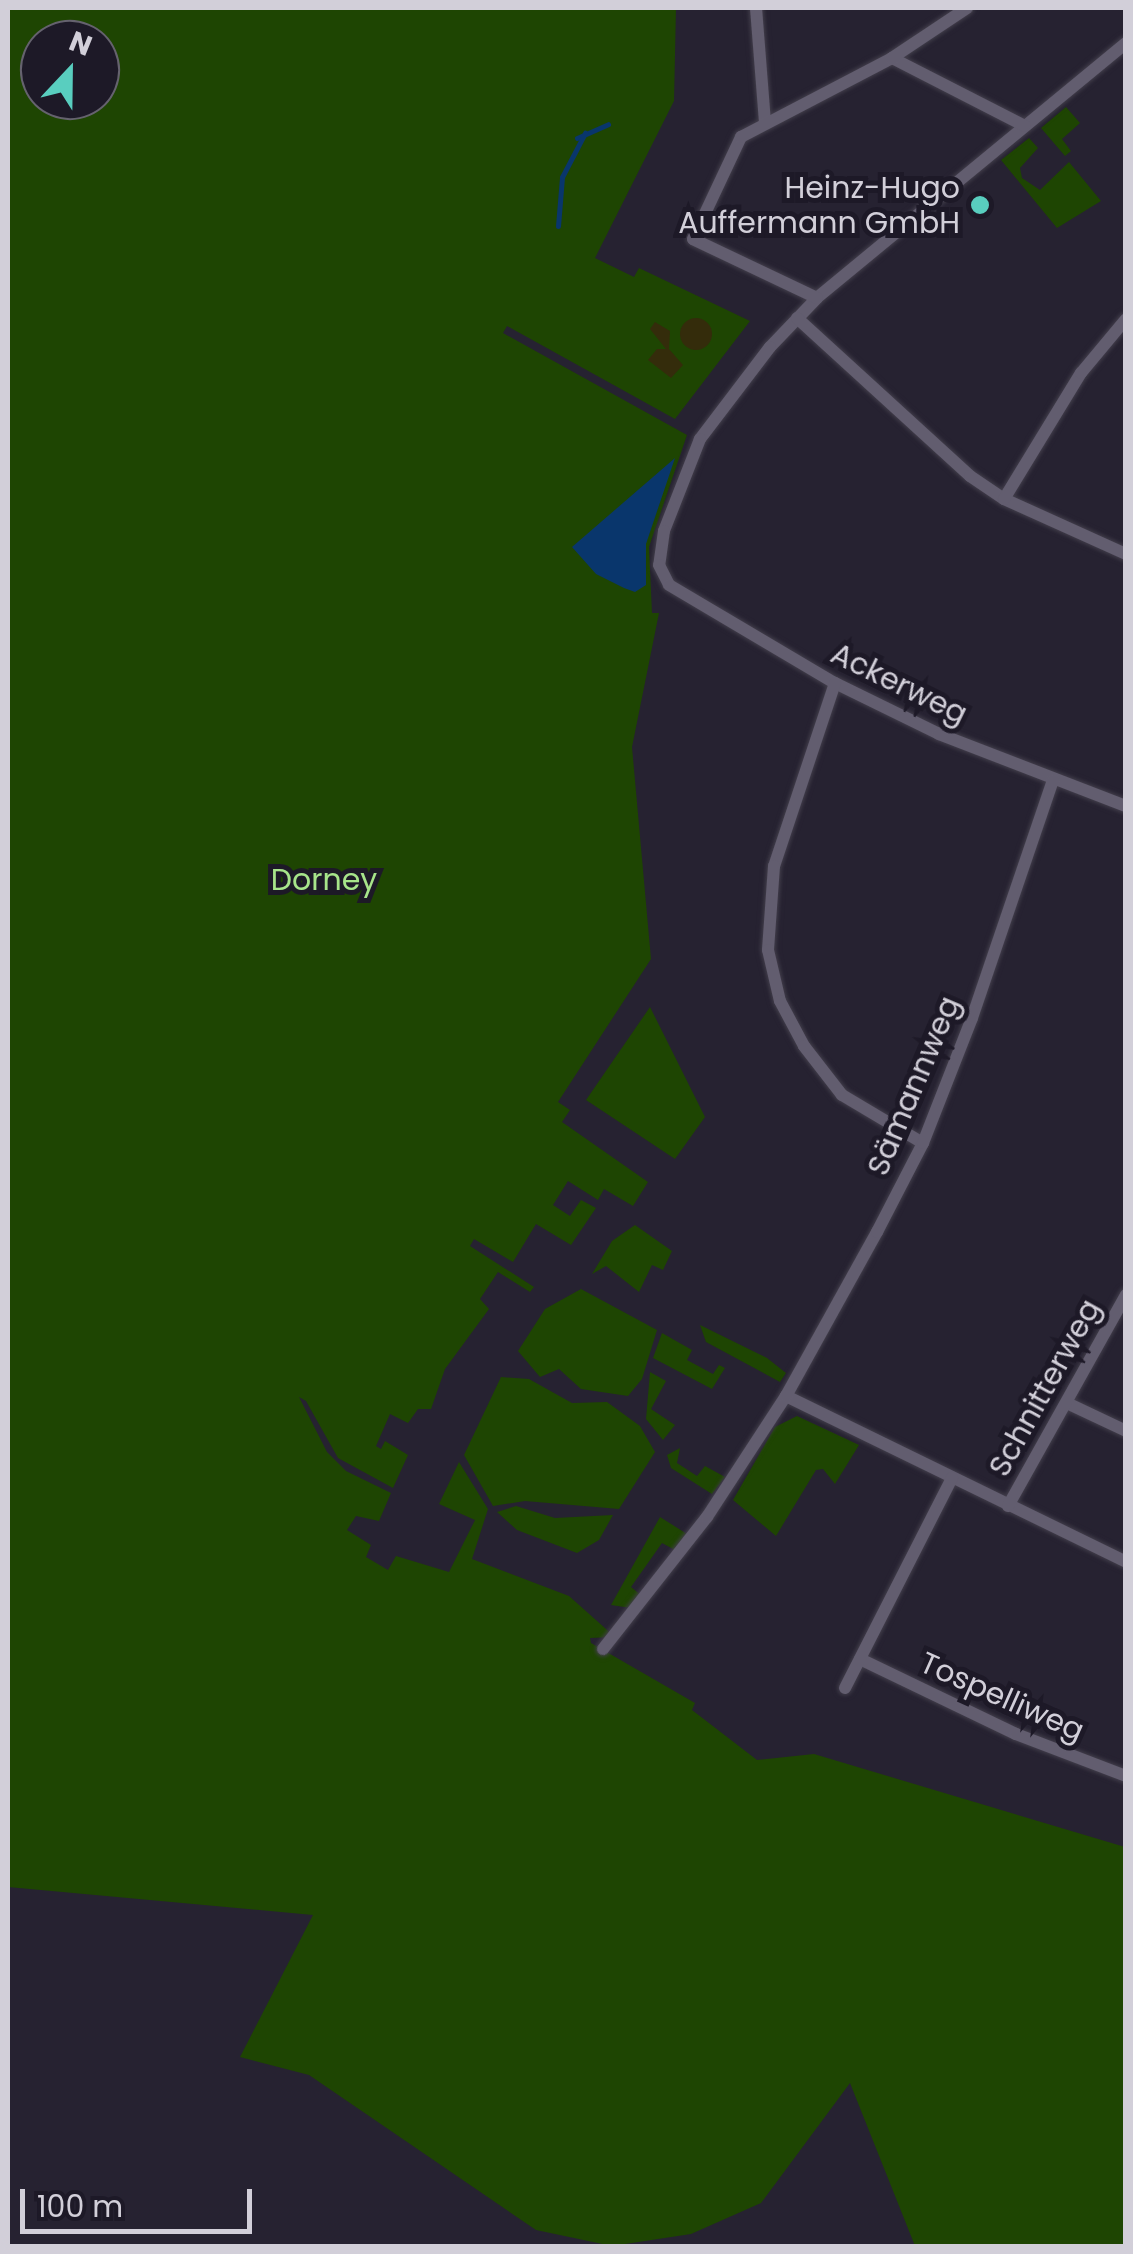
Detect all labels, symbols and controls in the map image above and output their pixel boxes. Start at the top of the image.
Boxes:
north arrow [20,20,120,120]
text: N [64,22,98,66]
place label: Heinz-Hugo Auffermann GmbH [678,170,960,240]
marker: Heinz-Hugo Auffermann GmbH [969,194,991,216]
street label: Ackerweg [825,636,973,732]
park label: Dorney [271,862,377,898]
street label: Sämannweg [860,991,968,1181]
street label: Schnitterweg [982,1293,1108,1483]
street label: Tospelliweg [914,1645,1090,1749]
scale bar [25,2169,258,2231]
text: 100 m [37,2185,123,2228]

